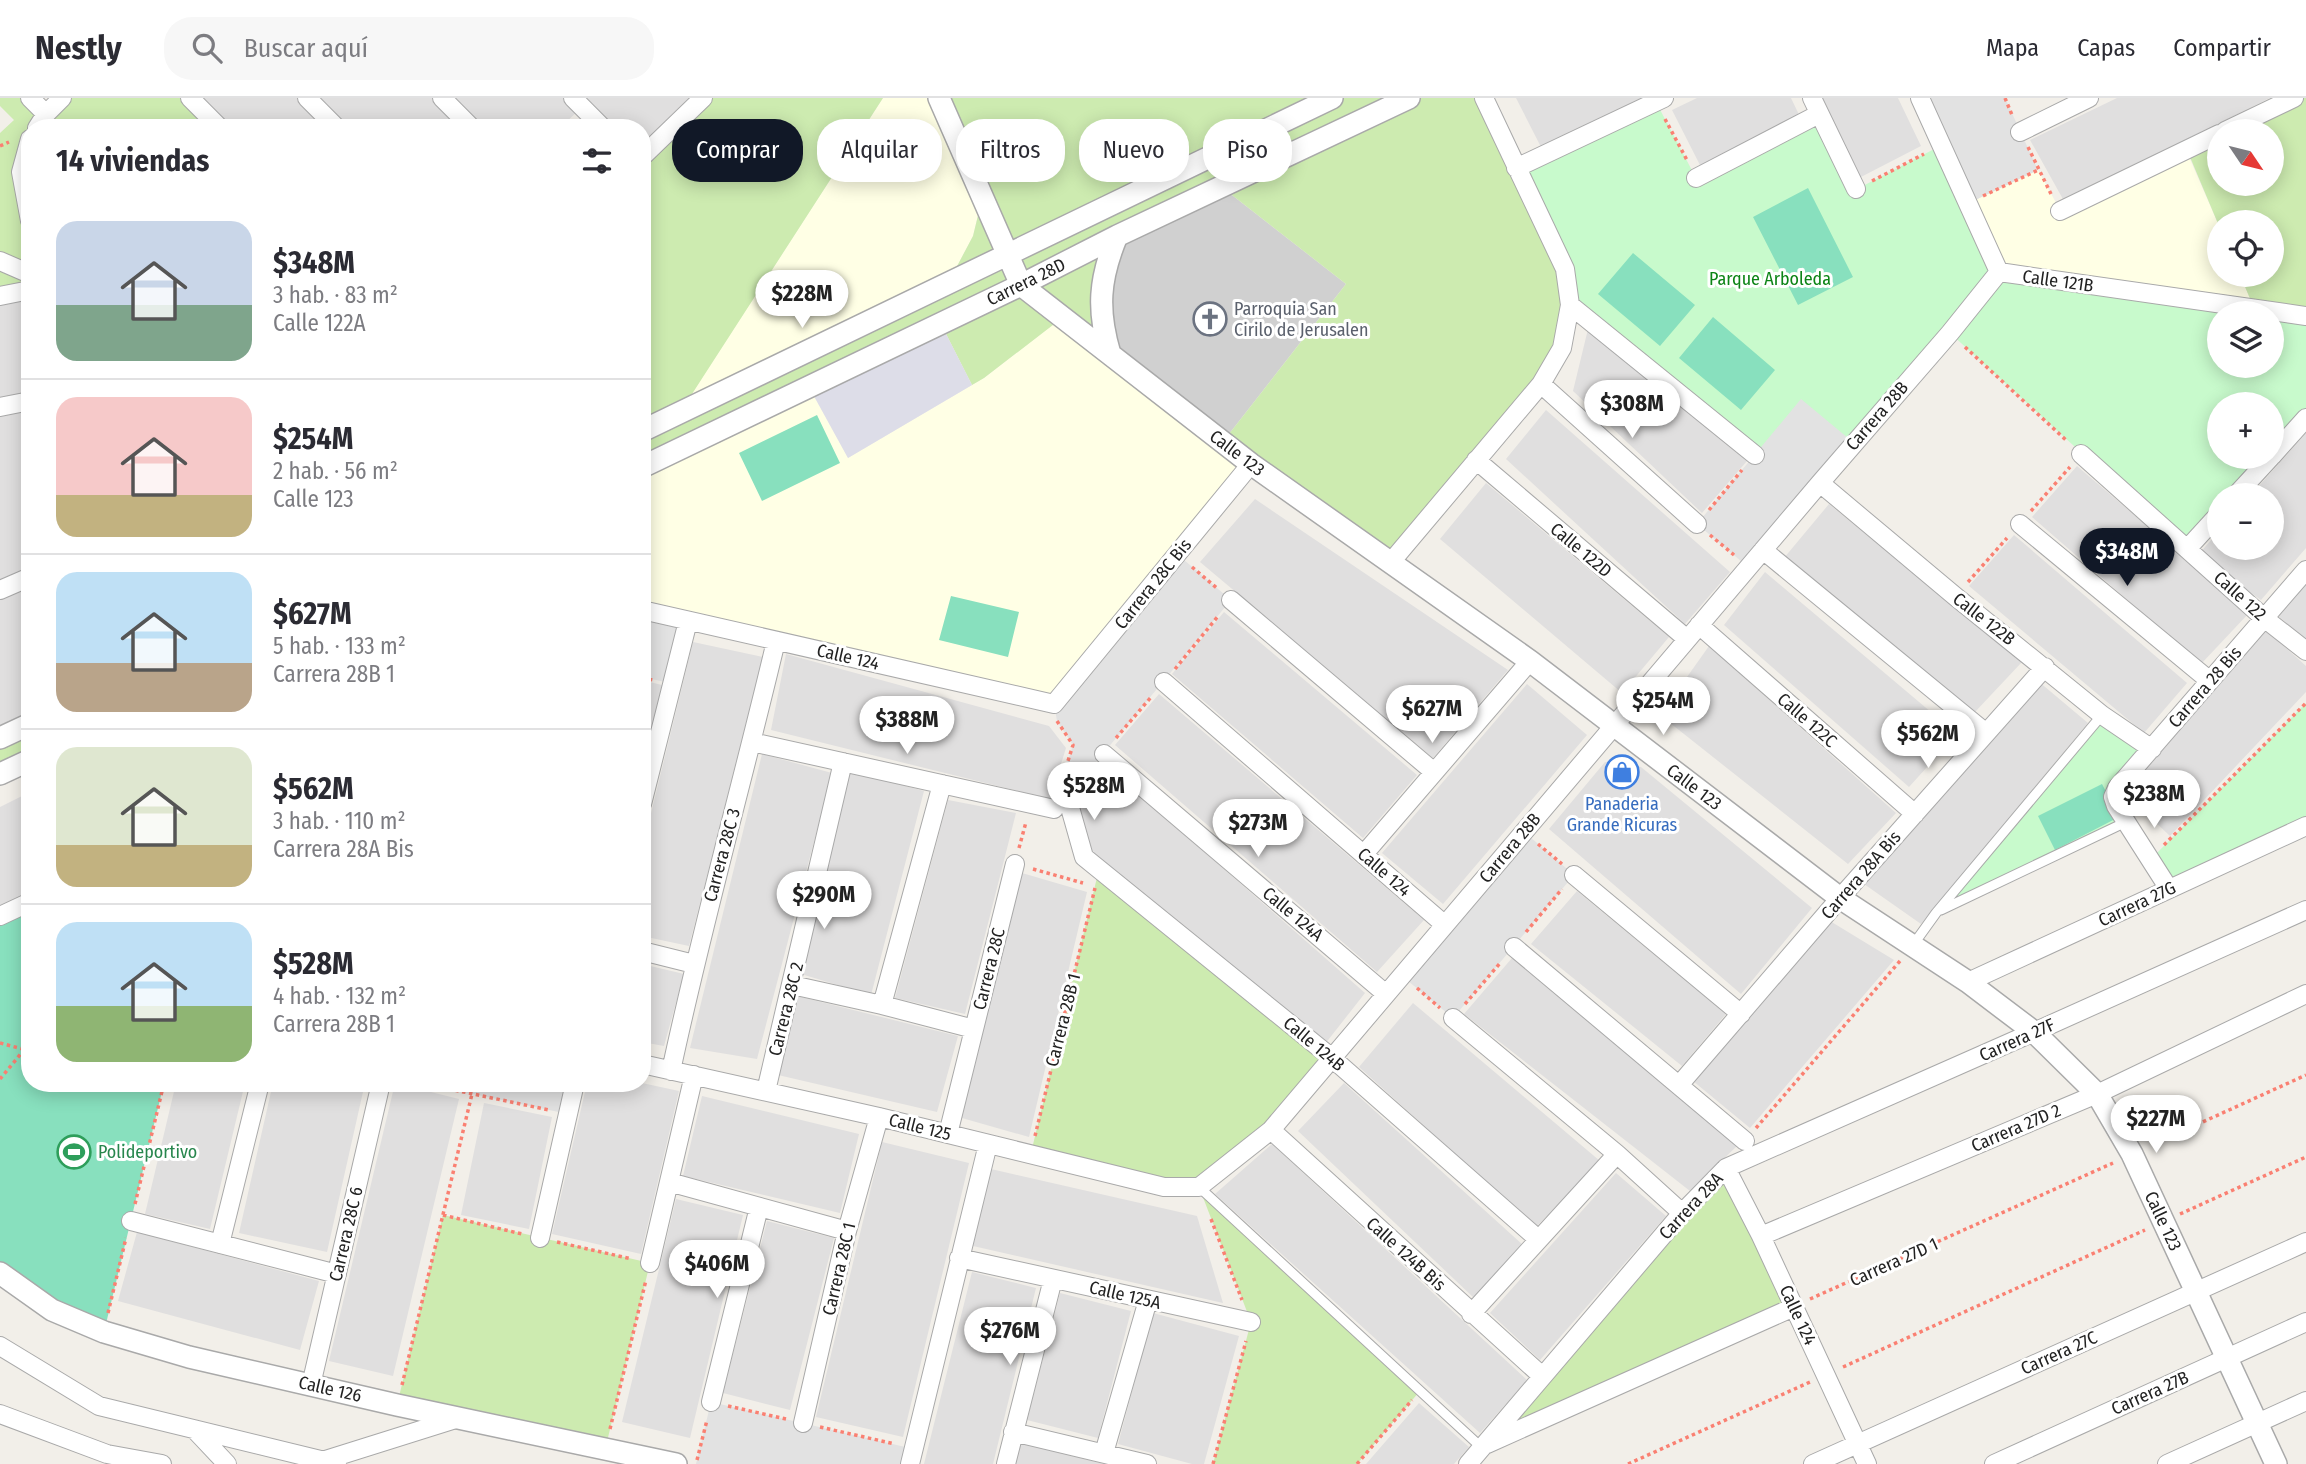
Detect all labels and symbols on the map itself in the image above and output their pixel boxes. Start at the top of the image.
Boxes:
north arrow [2207,119,2284,196]
street label: Carrera 28D [983,254,1069,310]
street label: Calle 121B [2021,265,2095,297]
park label: Parque Arboleda [1709,268,1831,290]
pin: $228M [753,271,851,330]
place label: Parroquia San Cirilo de Jerusalen [1234,298,1368,341]
church icon: Parroquia San Cirilo de Jerusalen [1191,300,1229,338]
street label: Carrera 28B [1841,377,1913,455]
pin: $308M [1583,380,1681,440]
street label: Calle 123 [1205,425,1269,481]
street label: Calle 122D [1546,518,1616,582]
pin: $348M [2078,528,2176,588]
street label: Carrera 28C Bis [1110,534,1196,634]
street label: Calle 122 [2209,567,2271,625]
street label: Calle 122B [1949,588,2020,650]
street label: Calle 124 [815,639,882,675]
street label: Carrera 28 Bis [2164,642,2247,732]
pin: $254M [1614,678,1712,737]
pin: $627M [1383,686,1481,745]
street label: Calle 122C [1773,688,1841,752]
pin: $388M [858,696,956,756]
pin: $562M [1879,710,1977,770]
shop icon: Panaderia Grande Ricuras [1603,753,1641,791]
street label: Calle 123 [1662,759,1726,815]
pin: $528M [1045,762,1143,822]
pin: $238M [2105,770,2203,830]
place label: Panaderia Grande Ricuras [1567,793,1678,836]
pin: $273M [1209,800,1307,859]
street label: Carrera 28C 3 [699,806,745,904]
street label: Carrera 28B [1474,809,1546,887]
street label: Carrera 28A Bis [1817,826,1906,924]
street label: Calle 124 [1353,843,1415,901]
pin: $290M [775,872,873,931]
street label: Carrera 27G [2095,877,2179,931]
street label: Calle 124A [1258,882,1328,946]
street label: Carrera 28C [968,926,1010,1012]
street label: Carrera 28C 2 [764,960,808,1058]
street label: Carrera 28B 1 [1041,971,1085,1069]
street label: Calle 124B [1279,1012,1349,1076]
street label: Carrera 27F [1976,1014,2058,1066]
pin: $227M [2107,1096,2205,1155]
street label: Carrera 27D 2 [1968,1099,2064,1157]
street label: Calle 125 [887,1109,953,1145]
sports icon: Polideportivo [55,1133,93,1171]
place label: Polideportivo [98,1141,197,1163]
street label: Carrera 28A [1654,1167,1728,1244]
street label: Carrera 28C 6 [324,1184,368,1284]
street label: Calle 123 [2140,1188,2186,1254]
street label: Calle 124B Bis [1362,1213,1451,1296]
street label: Carrera 28C 1 [818,1220,860,1318]
street label: Carrera 27D 1 [1846,1233,1942,1291]
pin: $406M [668,1240,766,1300]
street label: Calle 125A [1087,1276,1163,1314]
street label: Calle 124 [1775,1282,1821,1349]
pin: $276M [961,1308,1059,1367]
street label: Carrera 27C [2017,1326,2101,1380]
street label: Carrera 27B [2108,1366,2192,1420]
street label: Calle 126 [296,1371,364,1407]

